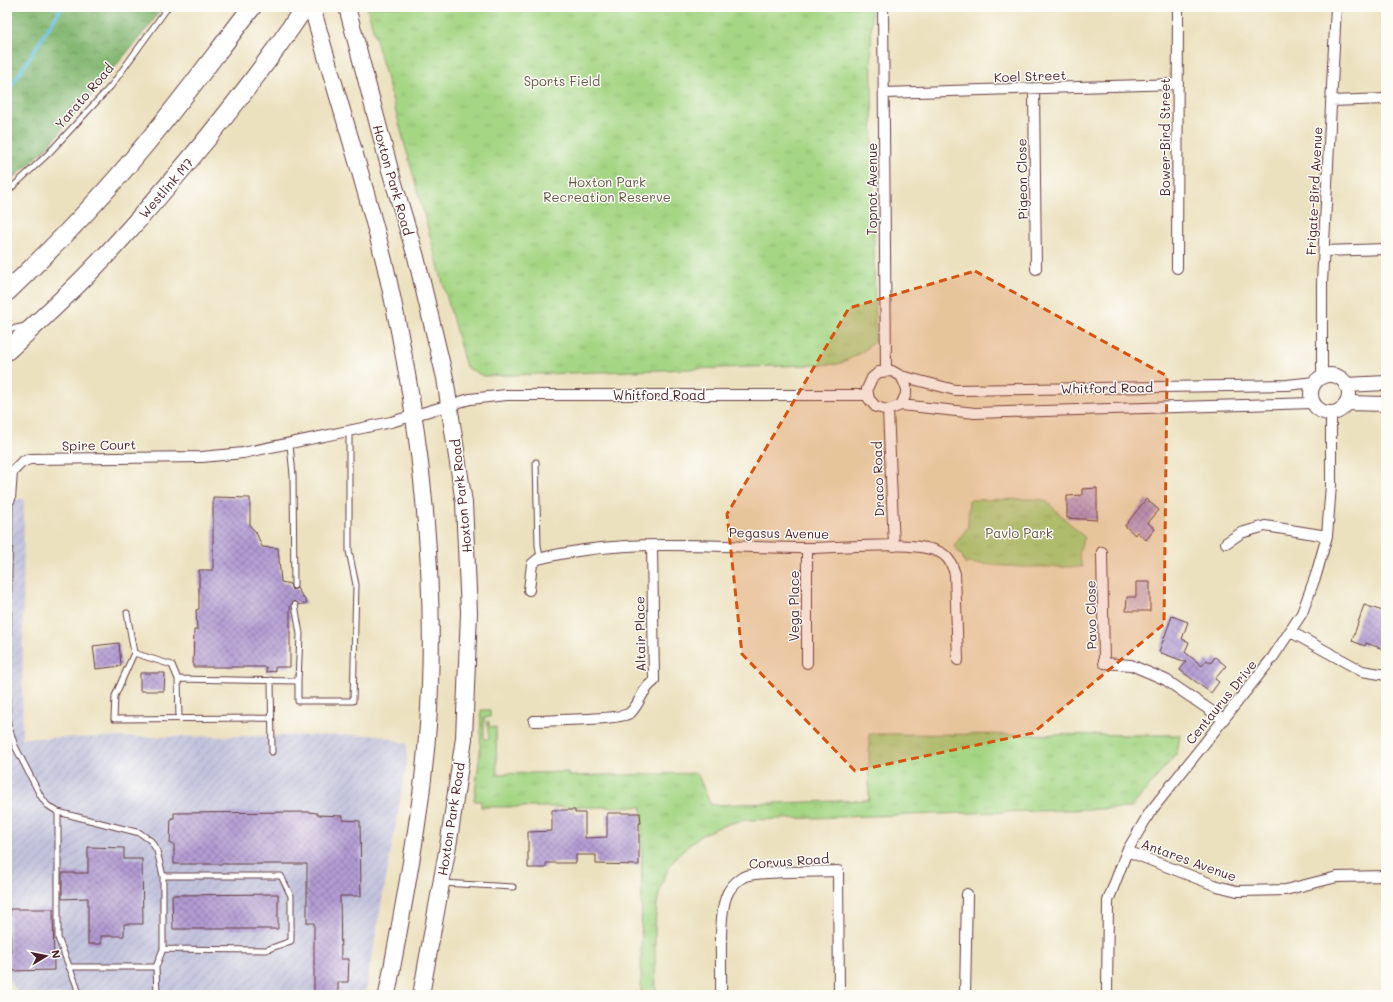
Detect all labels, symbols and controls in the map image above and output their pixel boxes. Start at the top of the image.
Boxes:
street label: Yarato Road [51,59,117,132]
street label: Koel Street [993,66,1067,85]
park label: Sports Field [524,72,600,89]
street label: Bower-Bird Street [1156,78,1173,196]
street label: Hoxton Park Road [370,123,417,237]
street label: Frigate-Bird Avenue [1302,126,1325,256]
street label: Pigeon Close [1012,138,1031,220]
street label: Topnot Avenue [863,143,880,235]
street label: Westlink M7 [135,154,197,221]
park label: Hoxton Park Recreation Reserve [543,173,671,205]
street label: Whitford Road [1061,378,1153,397]
street label: Whitford Road [613,386,705,403]
street label: Spire Court [62,435,137,454]
street label: Hoxton Park Road [446,438,475,554]
street label: Draco Road [868,441,887,517]
street label: Pegasus Avenue [729,523,829,542]
park label: Pavlo Park [985,524,1053,541]
street label: Vega Place [785,570,802,642]
street label: Pavo Close [1081,580,1100,650]
street label: Altair Place [630,596,649,672]
street label: Centaurus Drive [1181,656,1260,747]
street label: Hoxton Park Road [433,761,468,877]
street label: Antares Avenue [1139,834,1239,885]
street label: Corvus Road [748,849,830,872]
north arrow [26,936,66,976]
text: N [48,949,64,960]

